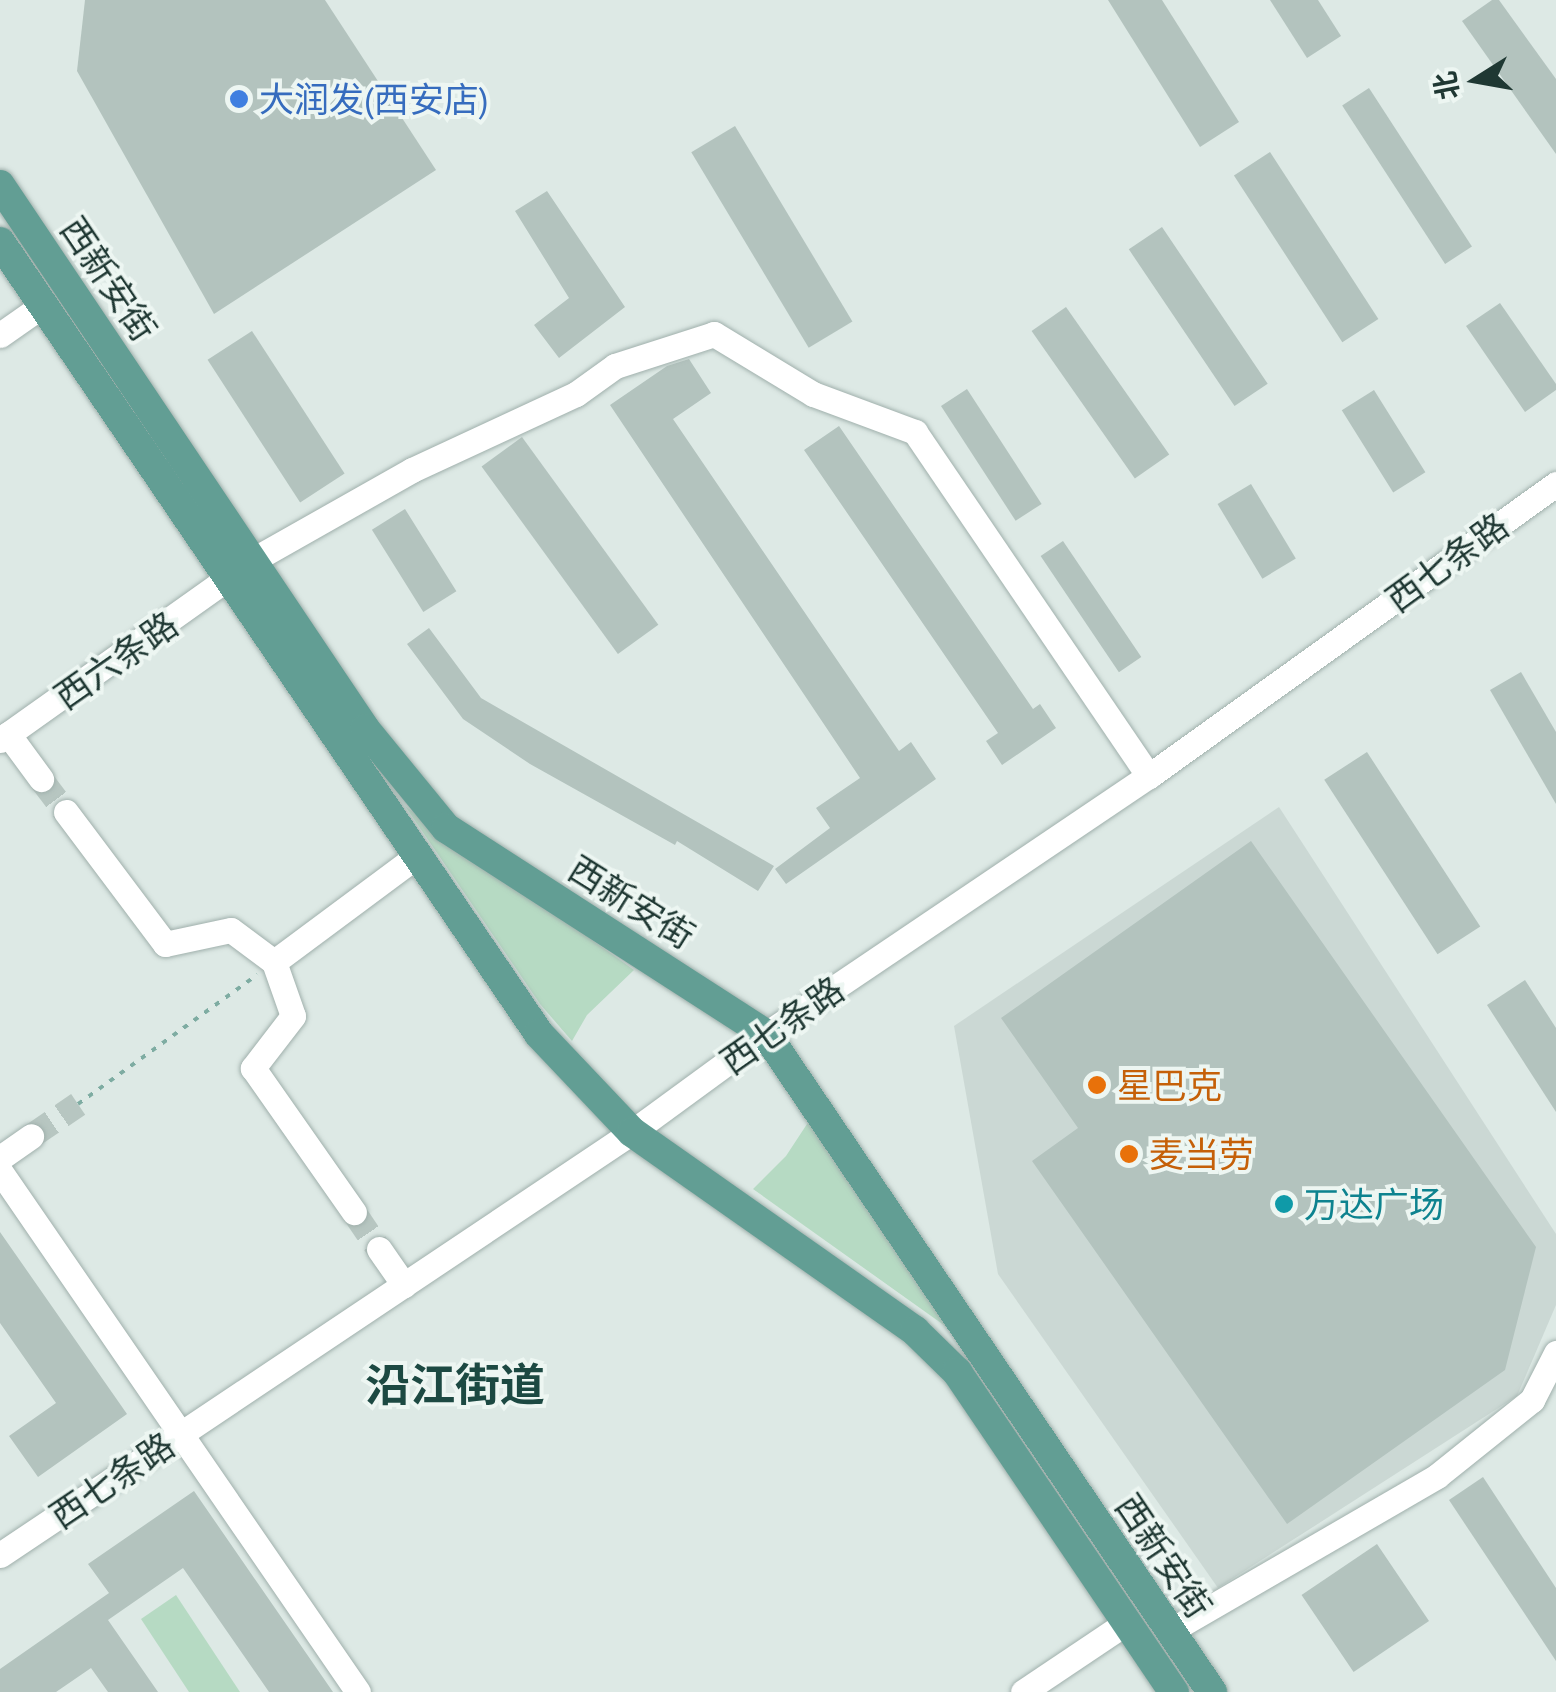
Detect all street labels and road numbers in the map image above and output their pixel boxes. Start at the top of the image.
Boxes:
street label: 西新安街 [52,209,166,349]
street label: 西七条路 [1378,504,1516,620]
street label: 西六条路 [47,603,185,717]
street label: 西新安街 [562,847,702,957]
street label: 西七条路 [713,968,851,1082]
street label: 西七条路 [42,1423,182,1537]
street label: 西新安街 [1107,1486,1221,1626]

